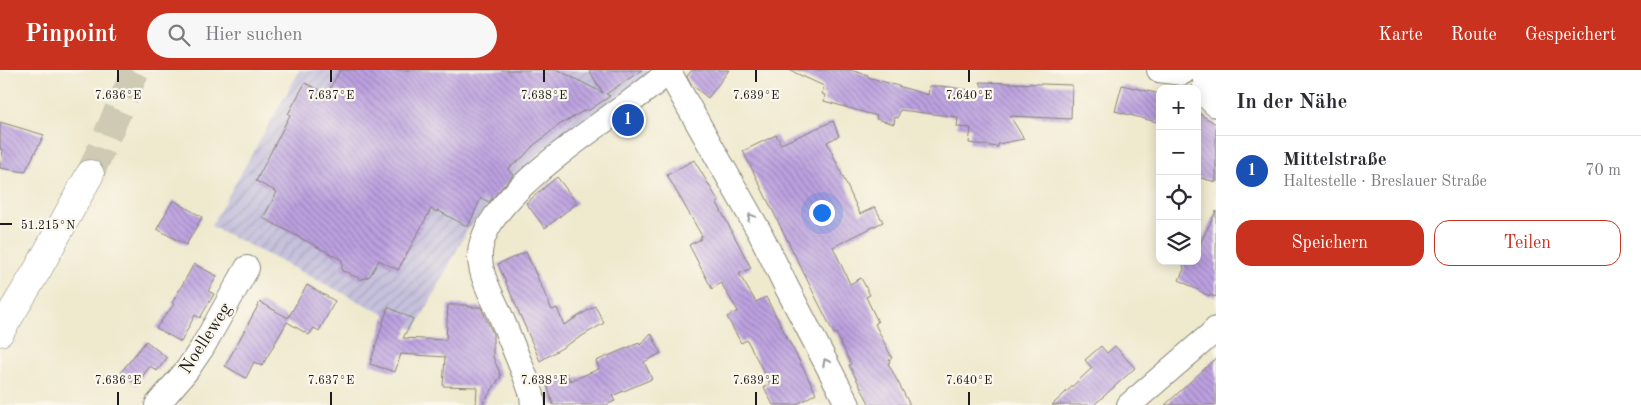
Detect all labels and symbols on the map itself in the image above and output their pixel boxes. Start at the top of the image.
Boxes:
text: 7.636°E [95,90,141,102]
text: 7.637°E [308,90,354,102]
text: 7.638°E [521,90,567,102]
text: 7.639°E [733,90,779,102]
text: 7.640°E [946,90,992,102]
pin: 1 [612,101,644,139]
your location [809,200,835,226]
one-way arrow [748,214,758,223]
text: 51.215°N [21,219,75,232]
street label: Noelleweg [176,300,235,377]
one-way arrow [822,358,832,367]
text: 7.636°E [95,375,141,387]
text: 7.637°E [308,375,354,387]
text: 7.638°E [521,375,567,387]
text: 7.639°E [733,375,779,387]
text: 7.640°E [946,375,992,387]

